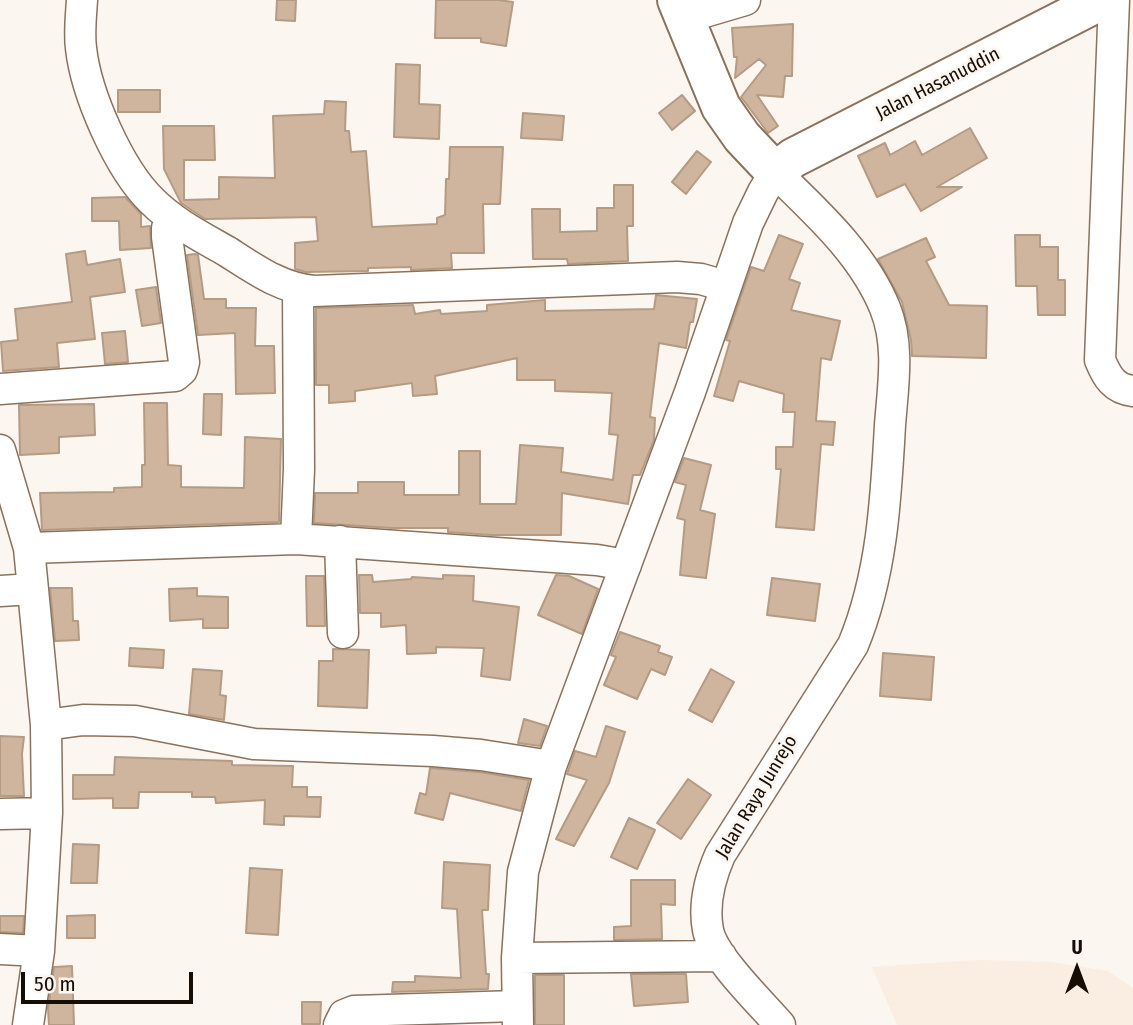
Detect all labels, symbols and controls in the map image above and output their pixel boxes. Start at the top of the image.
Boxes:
street label: Jalan Hasanuddin [872,43,1004,125]
street label: Jalan Raya Junrejo [711,731,803,863]
north arrow [1042,934,1112,1004]
text: U [1071,936,1083,959]
scale bar [24,958,196,1002]
text: 50 m [34,971,76,997]

